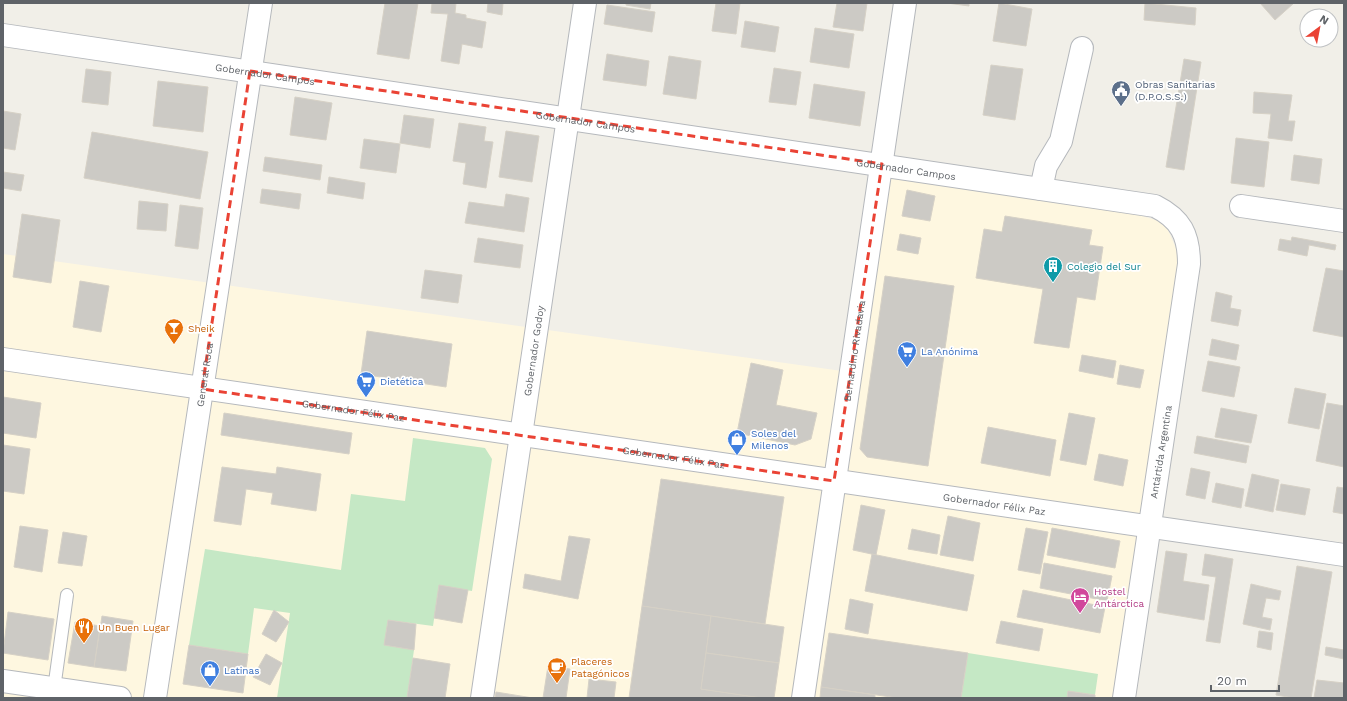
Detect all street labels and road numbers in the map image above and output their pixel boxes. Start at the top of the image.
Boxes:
street label: Gobernador Campos [215,61,316,87]
street label: Gobernador Campos [535,109,636,134]
street label: Gobernador Campos [856,156,957,182]
street label: Bernardino Rivadavia [841,299,867,402]
street label: Gobernador Godoy [521,304,546,397]
street label: General Roca [194,342,215,407]
street label: Gobernador Félix Paz [301,397,405,423]
street label: Antártida Argentina [1148,404,1174,499]
street label: Gobernador Félix Paz [622,444,726,470]
street label: Gobernador Félix Paz [942,491,1047,517]

